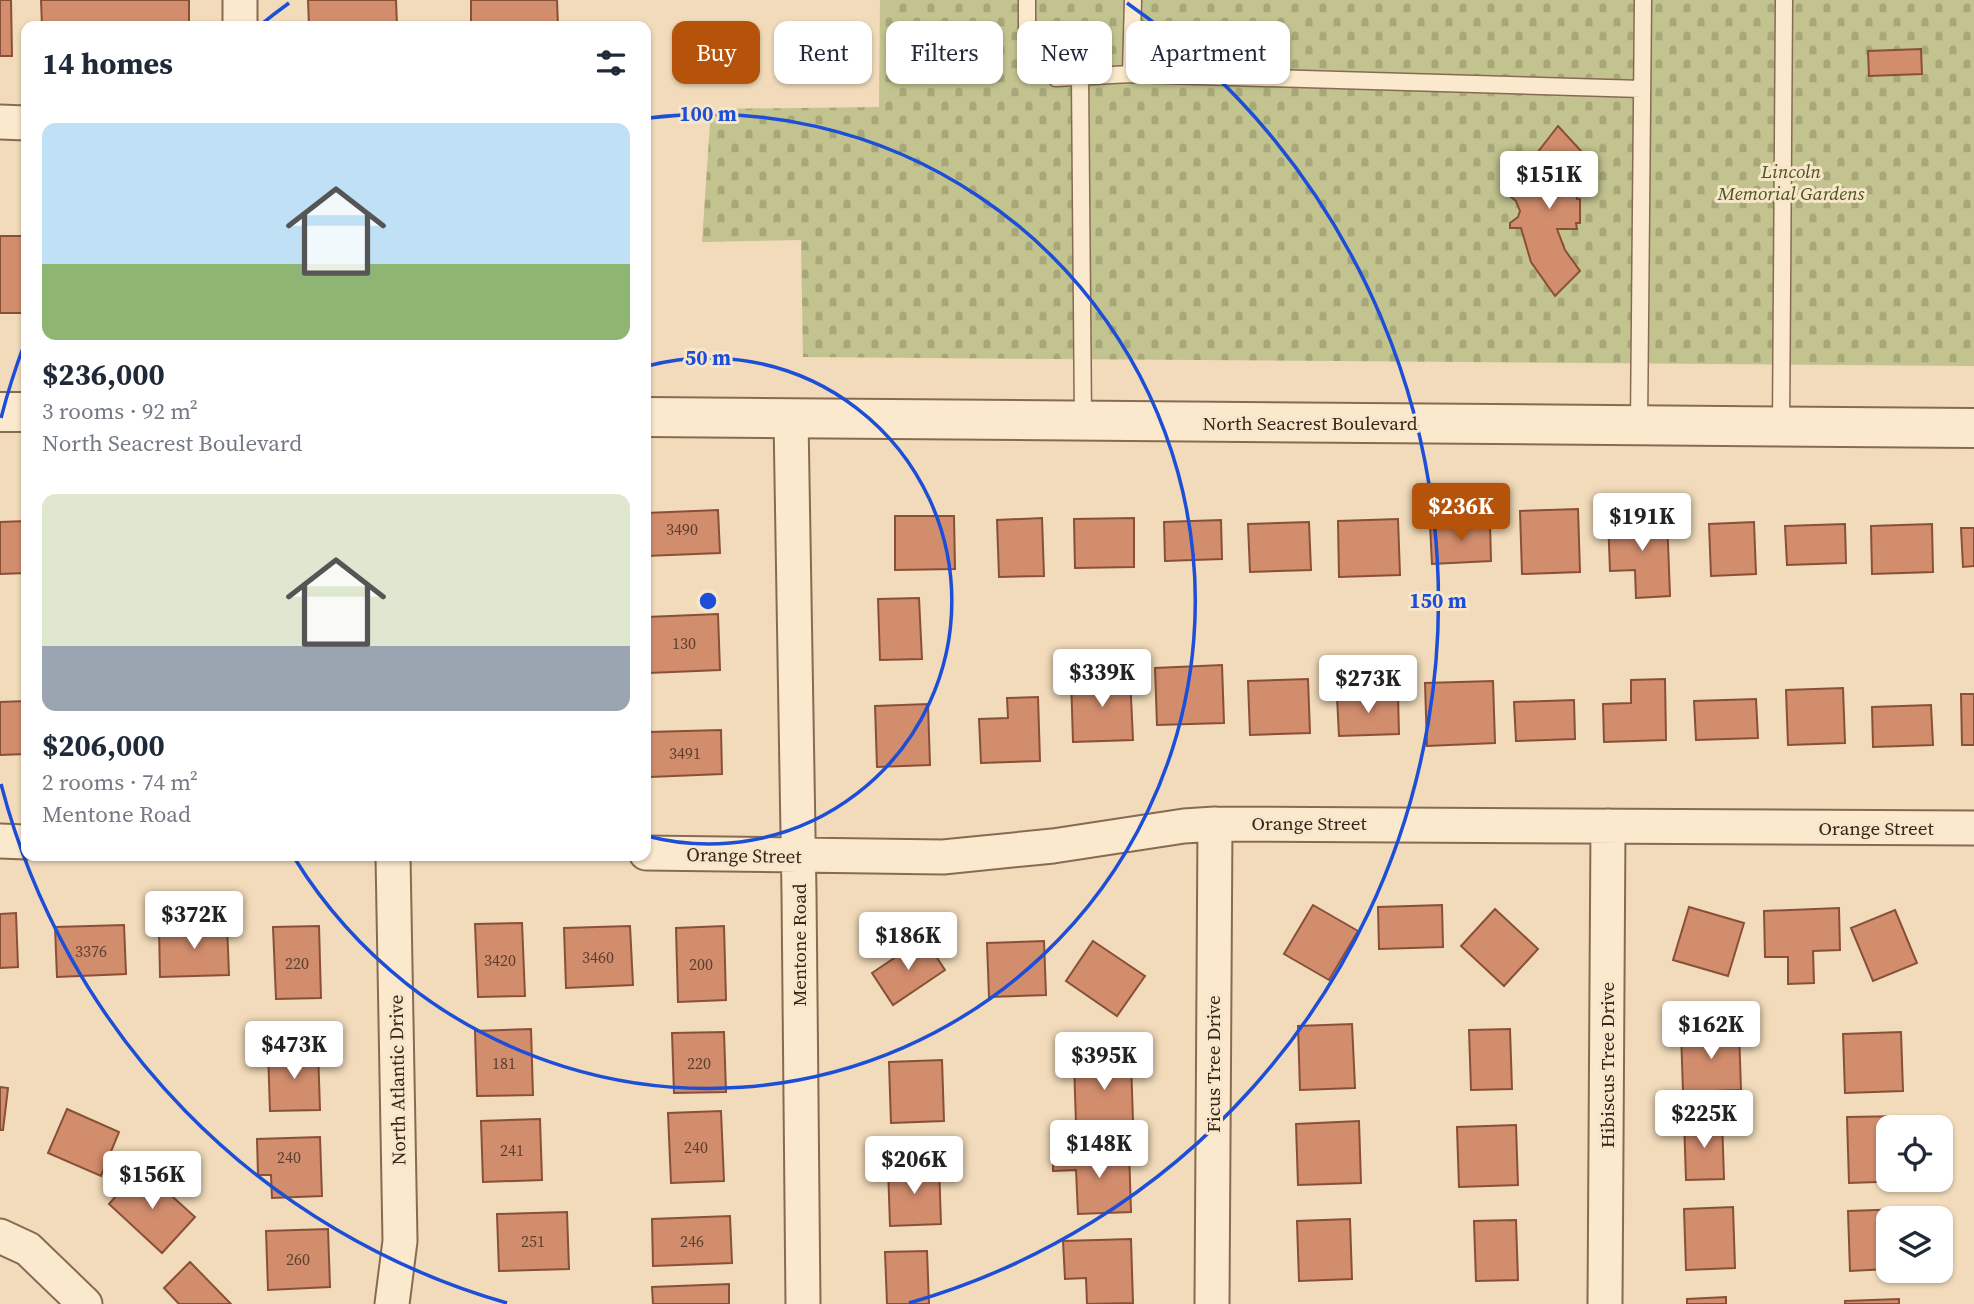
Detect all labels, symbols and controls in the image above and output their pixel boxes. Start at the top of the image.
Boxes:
chip: Buy [672,21,760,84]
chip: Rent [774,21,872,84]
chip: Filters [886,21,1003,84]
chip: New [1017,21,1112,84]
chip: Apartment [1126,21,1290,84]
text: 14 homes [42,43,173,84]
icon: filters [592,44,630,82]
text: 100 m [679,99,737,128]
pin: $151K [1500,152,1598,211]
text: $151K [1516,158,1582,190]
park label: Lincoln Memorial Gardens [1717,158,1865,206]
icon: home [273,168,399,294]
text: 50 m [685,343,731,372]
text: $236,000 [42,354,165,395]
text: 3 rooms · 92 m² [42,395,198,427]
street label: North Seacrest Boulevard [1202,410,1418,436]
text: North Seacrest Boulevard [42,427,302,459]
pin: $236K [1412,484,1510,543]
text: $236K [1428,490,1494,522]
pin: $191K [1593,494,1691,553]
text: $191K [1609,500,1675,532]
house number: 3490 [666,518,698,540]
icon: home [273,539,399,665]
text: 150 m [1409,586,1467,615]
centre of rings [696,589,720,613]
house number: 130 [672,632,696,654]
pin: $339K [1053,650,1151,709]
text: $339K [1069,656,1135,688]
pin: $273K [1319,656,1417,715]
text: $273K [1335,662,1401,694]
text: $206,000 [42,725,165,766]
house number: 3491 [669,742,701,764]
text: 2 rooms · 74 m² [42,766,198,798]
text: Mentone Road [42,798,191,830]
street label: Orange Street [1251,810,1367,836]
street label: Orange Street [1818,815,1934,841]
street label: Orange Street [686,841,803,869]
street label: Mentone Road [786,883,812,1007]
pin: $372K [145,892,243,951]
text: $372K [161,898,227,930]
pin: $186K [859,912,957,972]
text: $186K [875,919,941,951]
house number: 3376 [75,940,107,962]
house number: 3460 [582,946,614,968]
house number: 3420 [484,949,516,971]
house number: 220 [285,952,309,974]
house number: 200 [689,953,713,975]
street label: Hibiscus Tree Drive [1594,982,1620,1148]
street label: North Atlantic Drive [383,994,411,1166]
street label: Ficus Tree Drive [1200,995,1226,1133]
pin: $162K [1662,1002,1760,1061]
text: $162K [1678,1008,1744,1040]
pin: $473K [245,1021,343,1081]
text: $473K [261,1028,327,1060]
pin: $395K [1055,1032,1153,1092]
text: $395K [1071,1039,1137,1071]
house number: 181 [492,1052,516,1074]
house number: 220 [687,1052,711,1074]
pin: $225K [1655,1090,1753,1150]
text: $225K [1671,1097,1737,1129]
map controls [1876,1115,1953,1283]
button: locate [1876,1115,1953,1192]
pin: $148K [1050,1120,1148,1180]
text: $148K [1066,1127,1132,1159]
house number: 240 [684,1136,708,1158]
pin: $206K [865,1136,963,1196]
house number: 241 [500,1139,524,1161]
text: $206K [881,1143,947,1175]
house number: 240 [277,1146,301,1168]
pin: $156K [103,1152,201,1211]
text: $156K [119,1158,185,1190]
button: layers [1876,1206,1953,1283]
house number: 251 [521,1230,545,1252]
house number: 246 [680,1230,704,1252]
house number: 260 [286,1248,310,1270]

